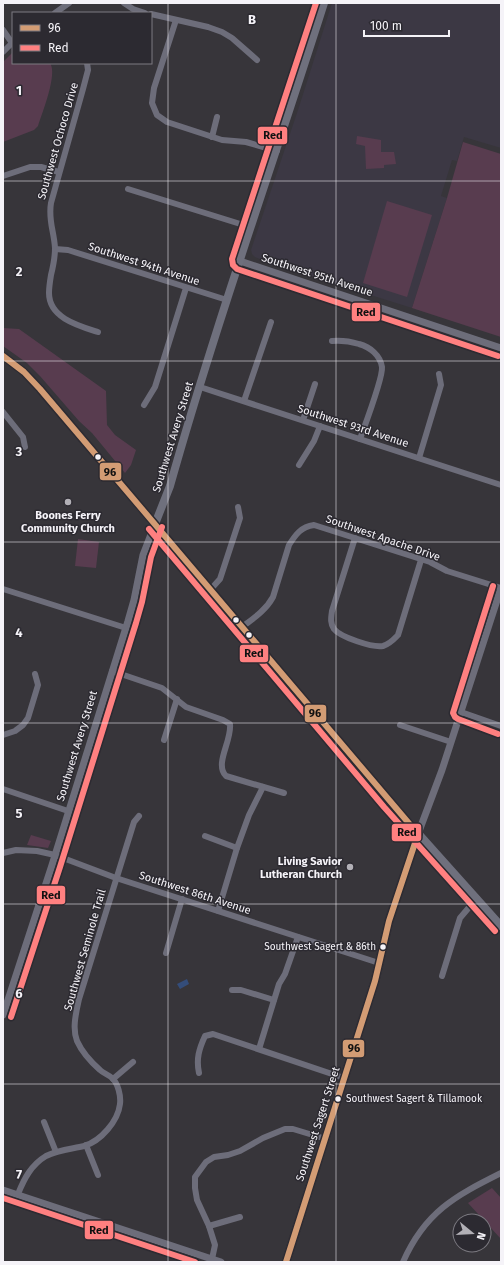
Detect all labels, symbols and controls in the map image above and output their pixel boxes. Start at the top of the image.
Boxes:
legend [12,12,152,64]
text: B [248,12,256,27]
scale bar [364,12,449,38]
text: 100 m [370,19,402,33]
text: 96 [48,21,61,35]
text: Red [48,41,69,55]
street label: Southwest Ochoco Drive [35,81,81,201]
text: 1 [16,83,22,98]
line badge: Red [257,126,288,145]
text: Red [263,129,283,142]
street label: Southwest 94th Avenue [87,240,201,288]
street label: Southwest 95th Avenue [260,251,374,299]
text: 2 [16,264,23,279]
line badge: Red [351,302,381,322]
text: Red [356,306,376,319]
street label: Southwest Avery Street [150,380,196,494]
street label: Southwest 93rd Avenue [296,402,410,450]
text: 3 [15,444,23,459]
unlabelled marker [93,452,103,462]
line badge: 96 [99,462,122,481]
text: 96 [104,466,116,479]
marker: Boones Ferry Community Church [63,497,73,507]
place label: Boones Ferry Community Church [21,509,115,535]
street label: Southwest Apache Drive [324,512,442,564]
unlabelled marker [231,615,241,625]
text: 4 [15,625,23,640]
unlabelled marker [244,630,254,640]
line badge: Red [239,644,269,663]
text: Red [244,647,264,660]
street label: Southwest Avery Street [54,689,100,803]
line badge: 96 [304,704,327,723]
text: 96 [309,707,321,720]
text: 5 [16,806,23,821]
line badge: Red [391,823,422,842]
text: Red [397,826,417,839]
place label: Living Savior Lutheran Church [260,855,343,881]
marker: Living Savior Lutheran Church [345,862,355,872]
street label: Southwest 86th Avenue [137,869,253,917]
line badge: Red [36,885,66,905]
street label: Southwest Seminole Trail [61,888,109,1012]
text: Red [41,889,61,902]
place label: Southwest Sagert & 86th [264,941,376,953]
marker: Southwest Sagert & 86th [378,942,388,952]
text: 6 [15,986,23,1001]
line badge: 96 [342,1039,365,1058]
text: 96 [348,1042,360,1055]
street label: Southwest Sagert Street [293,1065,343,1183]
place label: Southwest Sagert & Tillamook [346,1093,483,1105]
marker: Southwest Sagert & Tillamook [333,1094,343,1104]
text: 7 [16,1167,22,1182]
north arrow [452,1213,492,1253]
line badge: Red [84,1220,114,1240]
text: Red [89,1224,109,1237]
text: N [474,1230,488,1241]

